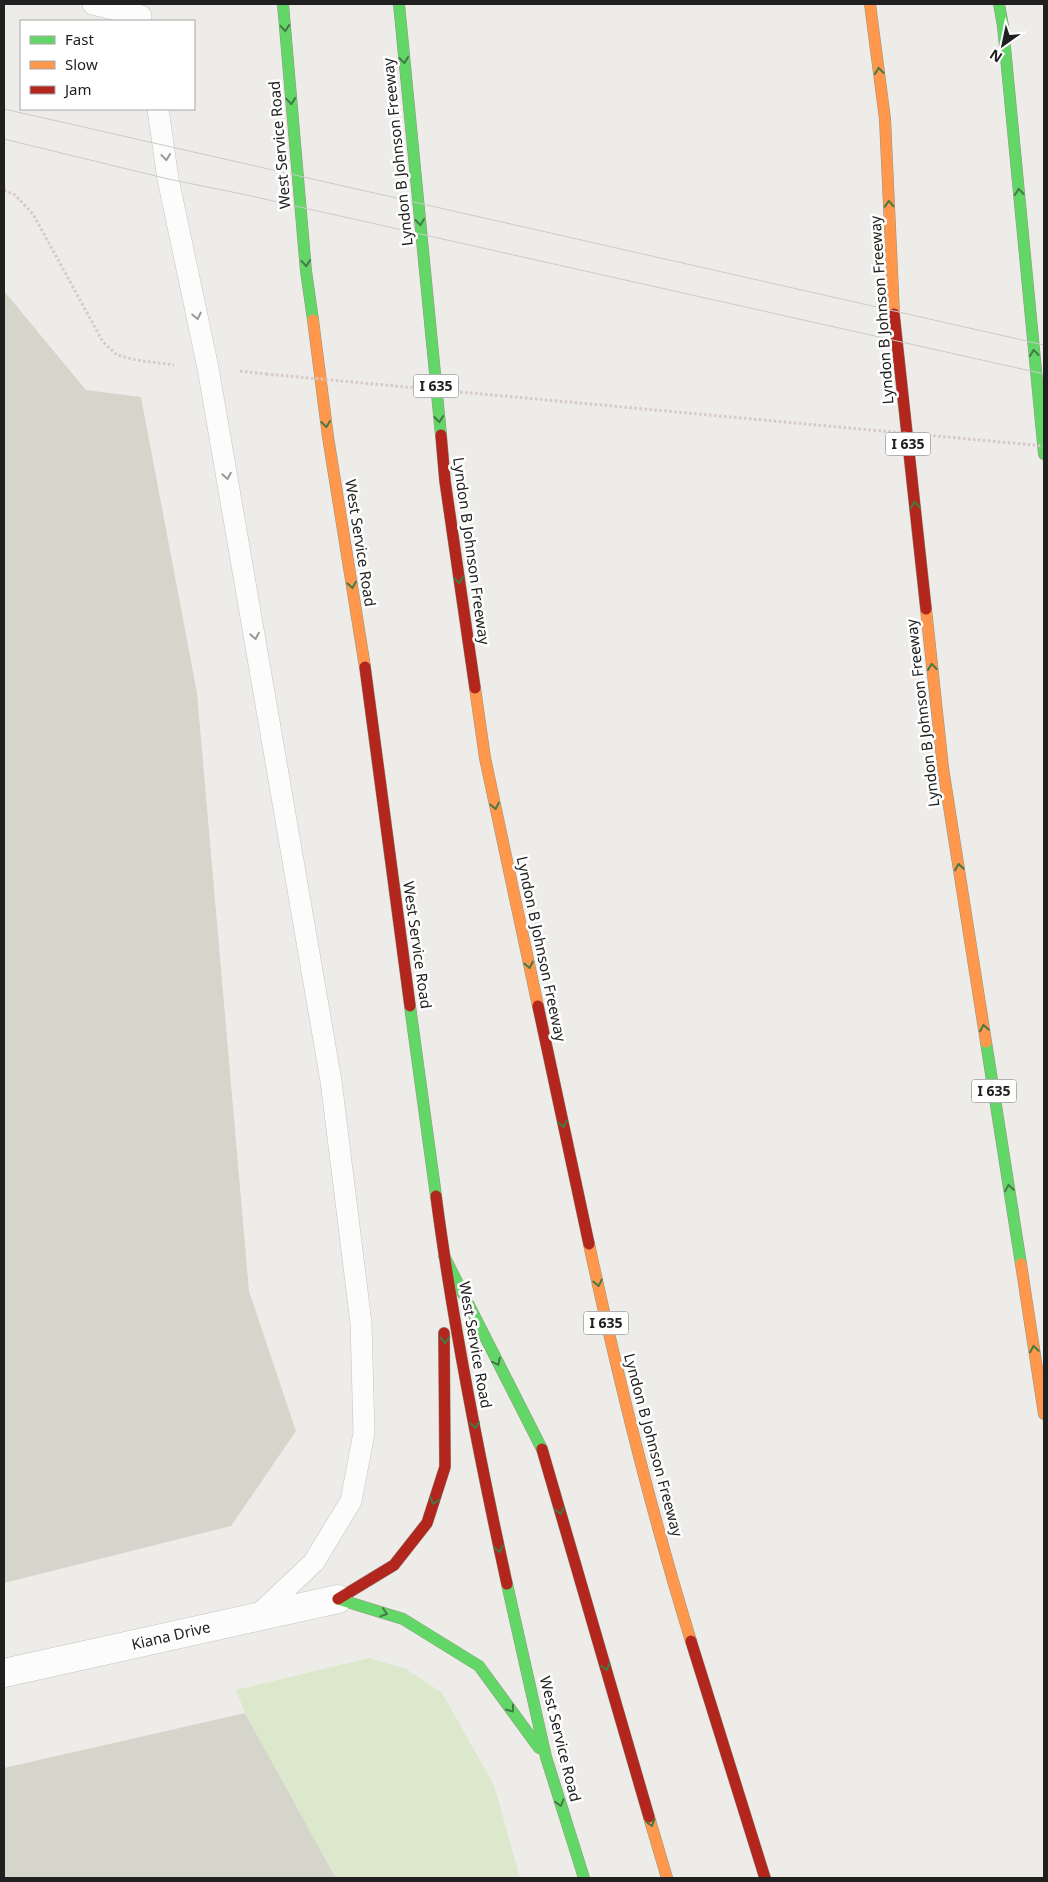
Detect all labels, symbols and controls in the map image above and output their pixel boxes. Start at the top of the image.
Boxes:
legend [20,20,195,110]
north arrow [978,20,1028,70]
one-way arrow [279,25,290,33]
text: Fast [65,29,94,49]
text: N [986,45,1006,67]
text: Slow [65,54,98,74]
street label: Lyndon B Johnson Freeway [377,57,417,247]
one-way arrow [398,57,409,65]
one-way arrow [874,66,885,74]
text: Jam [63,79,92,99]
street label: West Service Road [263,80,295,210]
one-way arrow [285,98,296,106]
one-way arrow [160,153,171,161]
one-way arrow [1014,187,1025,195]
one-way arrow [883,200,894,208]
street label: Lyndon B Johnson Freeway [864,215,898,405]
one-way arrow [414,218,425,226]
one-way arrow [300,260,311,268]
one-way arrow [191,312,202,321]
one-way arrow [1029,349,1040,357]
road number: I 635 [414,374,458,398]
one-way arrow [433,415,444,423]
one-way arrow [320,421,331,429]
road number: I 635 [886,432,930,456]
street label: Lyndon B Johnson Freeway [449,456,495,646]
one-way arrow [221,472,231,480]
street label: West Service Road [341,478,381,608]
one-way arrow [910,501,921,509]
one-way arrow [453,576,464,584]
one-way arrow [346,581,357,589]
street label: Lyndon B Johnson Freeway [901,618,943,808]
one-way arrow [249,632,259,640]
one-way arrow [927,663,938,671]
one-way arrow [489,802,500,810]
street label: Lyndon B Johnson Freeway [513,854,571,1044]
one-way arrow [954,863,964,871]
street label: West Service Road [399,880,437,1010]
one-way arrow [523,960,534,969]
one-way arrow [979,1023,989,1032]
road number: I 635 [972,1080,1016,1102]
one-way arrow [558,1119,568,1128]
one-way arrow [1004,1184,1015,1192]
one-way arrow [592,1278,602,1287]
street label: West Service Road [455,1280,497,1410]
road number: I 635 [584,1312,628,1335]
one-way arrow [439,1336,450,1344]
one-way arrow [1029,1344,1040,1352]
street label: Lyndon B Johnson Freeway [620,1351,688,1539]
one-way arrow [491,1357,501,1366]
one-way arrow [469,1420,479,1429]
one-way arrow [430,1496,440,1505]
one-way arrow [555,1507,565,1515]
one-way arrow [493,1545,504,1554]
one-way arrow [380,1608,388,1618]
street label: Kiana Drive [129,1616,212,1654]
one-way arrow [600,1663,610,1671]
street label: West Service Road [536,1674,586,1804]
one-way arrow [505,1703,514,1713]
one-way arrow [555,1799,565,1807]
one-way arrow [646,1819,656,1827]

